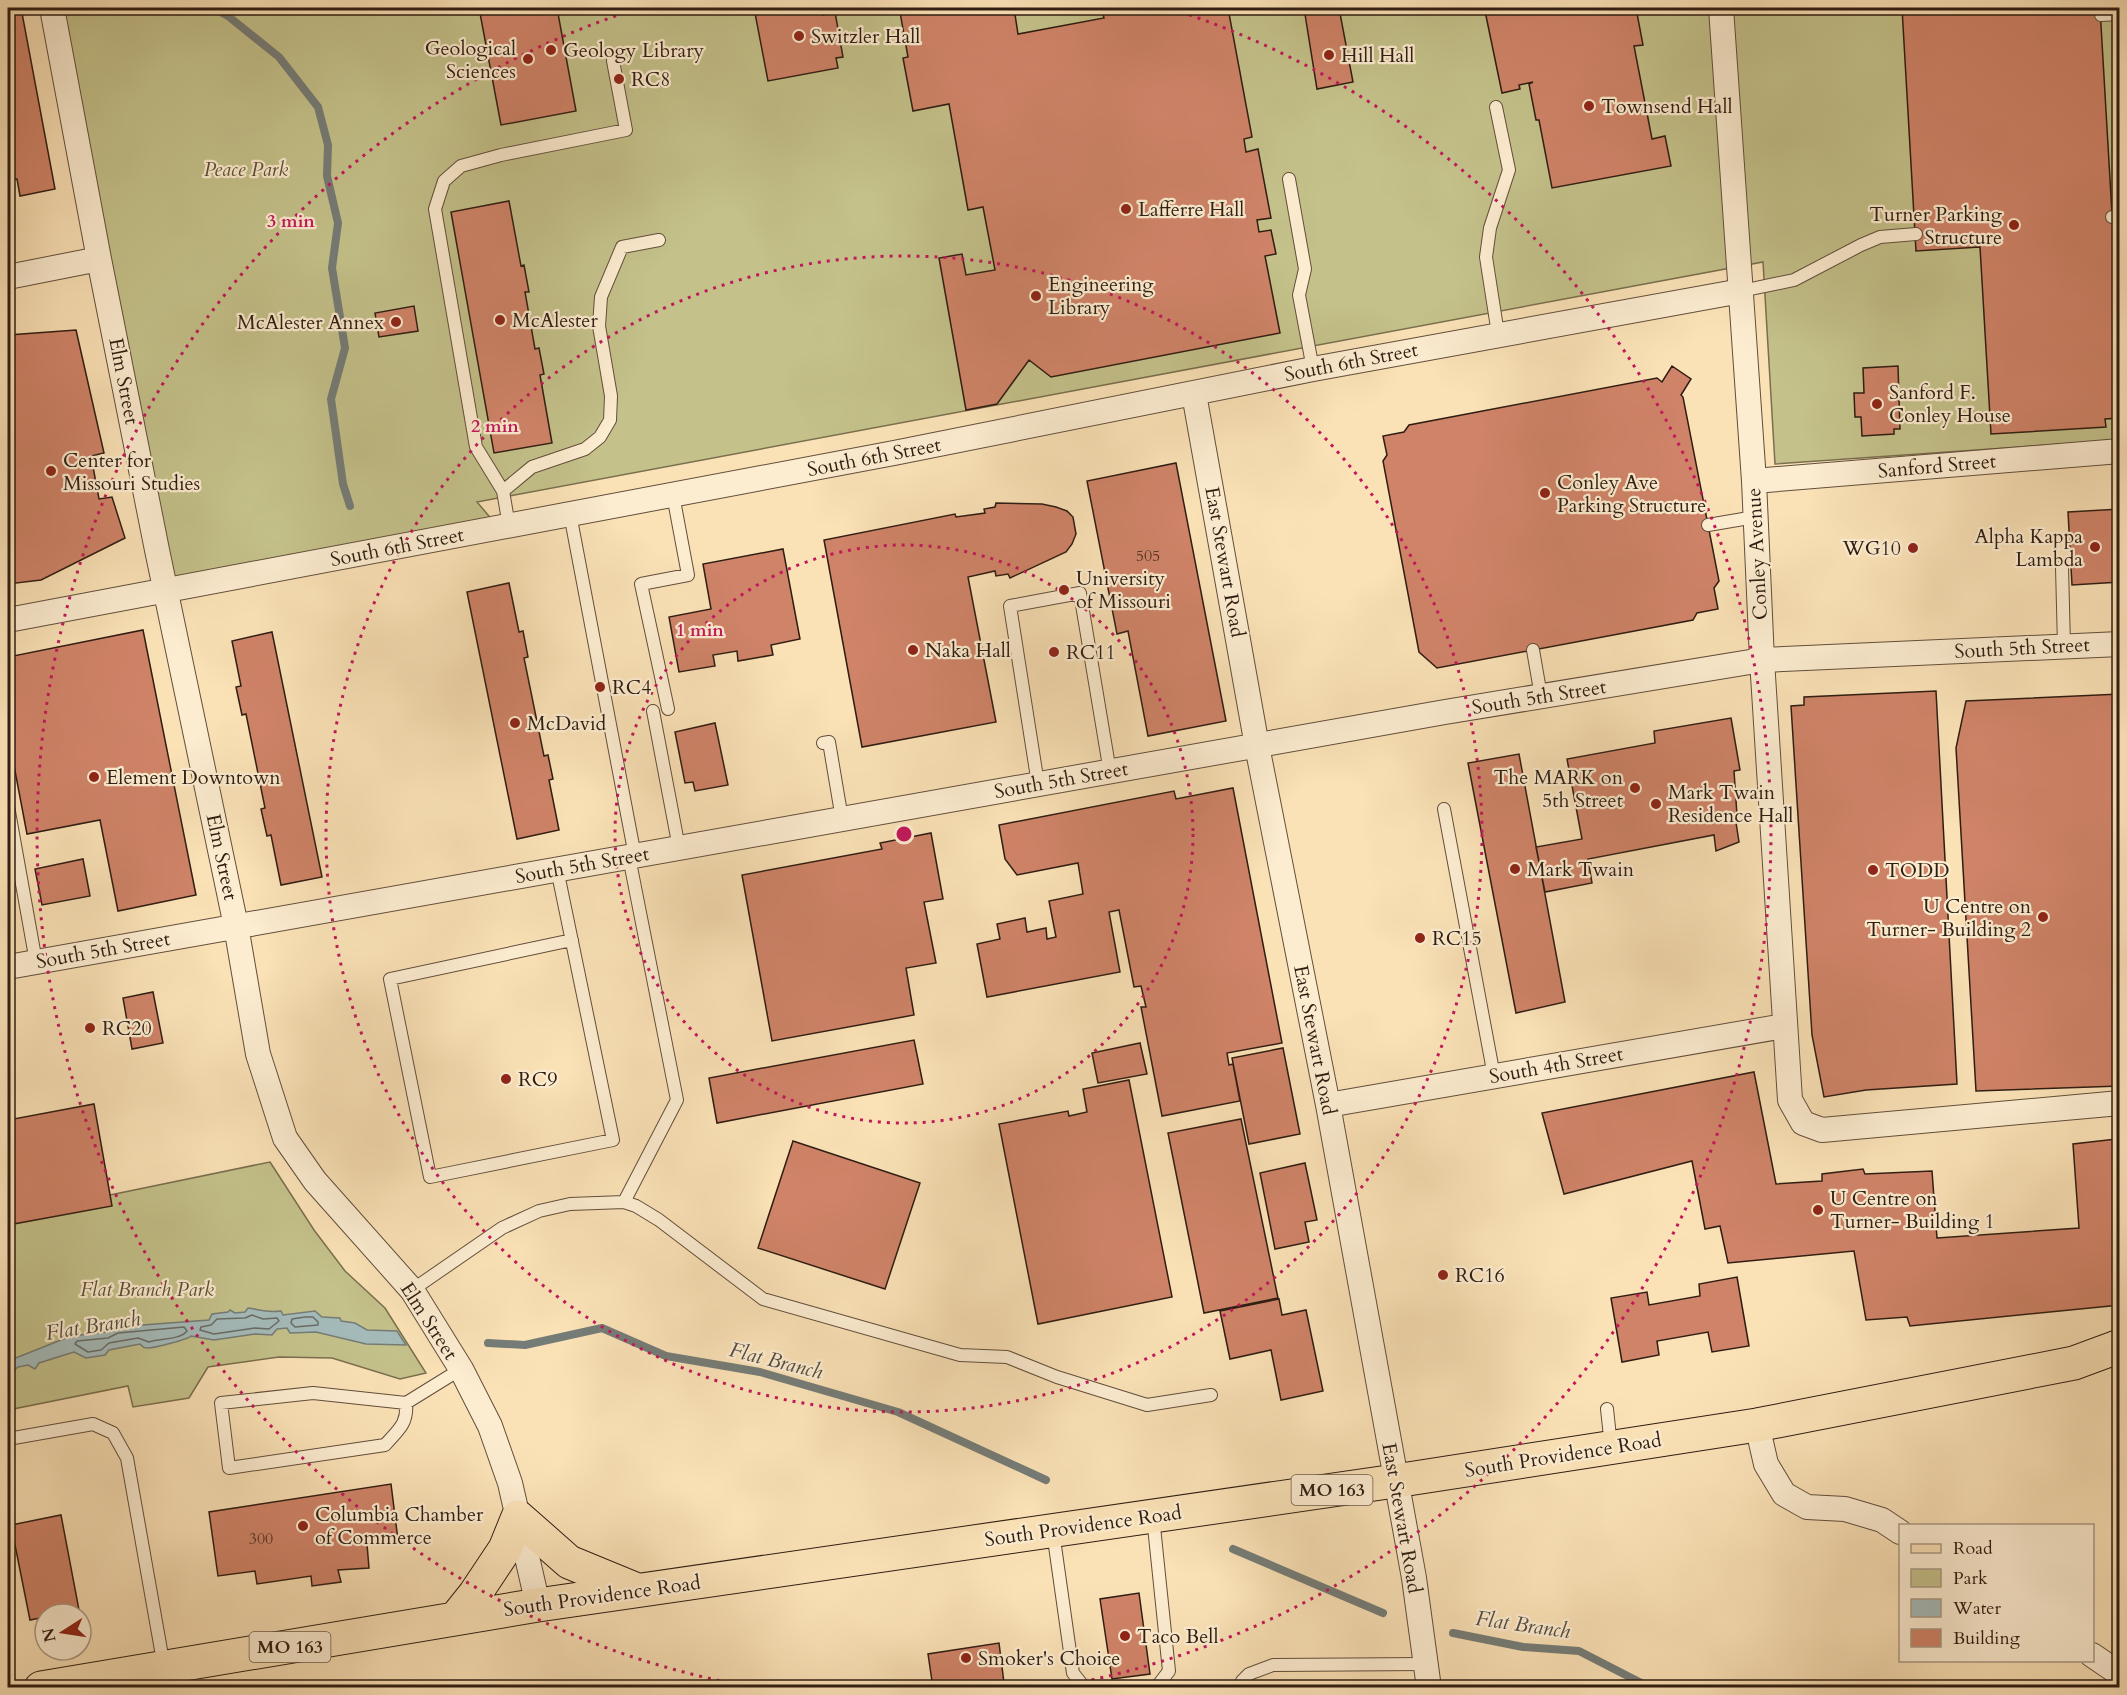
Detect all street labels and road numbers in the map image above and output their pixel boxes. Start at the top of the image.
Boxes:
street label: Elm Street [102,335,146,427]
street label: South 6th Street [1282,336,1421,388]
street label: South 6th Street [805,431,944,483]
street label: Sanford Street [1877,447,1998,485]
street label: East Stewart Road [1198,485,1252,640]
street label: Conley Avenue [1740,487,1774,621]
street label: South 6th Street [328,521,467,573]
street label: South 5th Street [1954,631,2091,665]
street label: South 5th Street [1470,673,1609,721]
street label: South 5th Street [992,755,1131,805]
street label: Elm Street [200,811,244,903]
street label: South 5th Street [513,840,652,890]
street label: South 5th Street [34,925,173,975]
street label: East Stewart Road [1287,963,1343,1118]
street label: South 4th Street [1487,1040,1626,1090]
street label: Elm Street [394,1277,465,1366]
street label: South Providence Road [1463,1426,1664,1484]
street label: East Stewart Road [1375,1441,1429,1596]
road number: MO 163 [1292,1475,1372,1505]
street label: South Providence Road [983,1499,1184,1553]
street label: South Providence Road [502,1569,703,1623]
road number: MO 163 [250,1632,330,1662]

